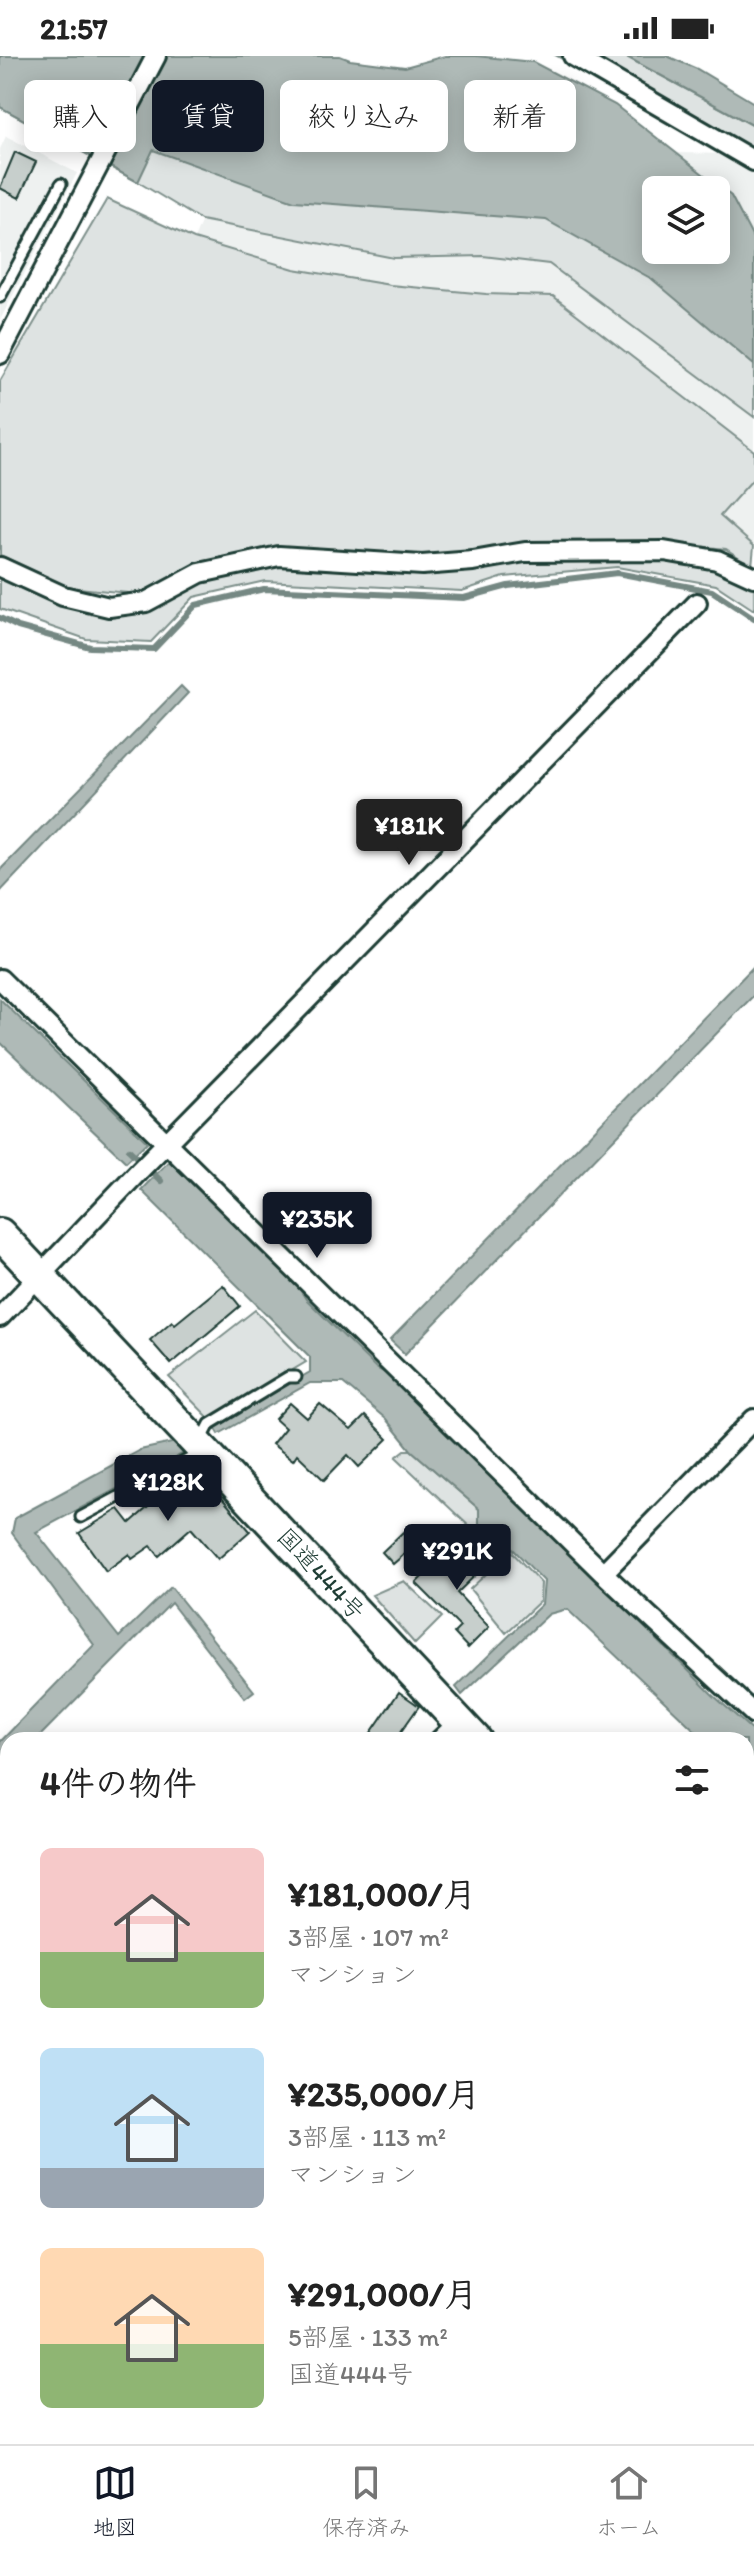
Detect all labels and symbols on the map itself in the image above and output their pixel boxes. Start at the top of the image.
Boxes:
pin: ¥181K [353,799,465,867]
pin: ¥235K [261,1192,373,1260]
pin: ¥128K [112,1455,224,1523]
street label: 国道444号 [271,1522,371,1626]
pin: ¥291K [401,1524,513,1592]

